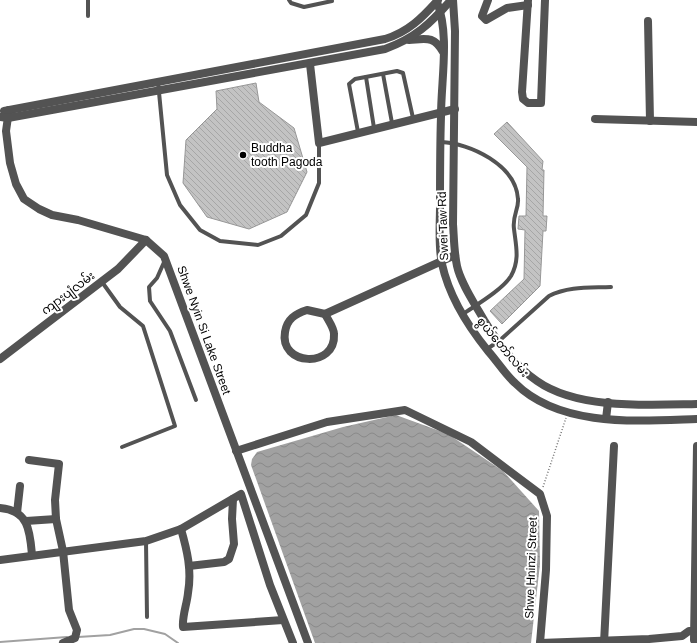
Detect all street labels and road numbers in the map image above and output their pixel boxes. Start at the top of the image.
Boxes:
street label: Swei Taw Rd [435,191,451,261]
street label: Shwe Nyin Si Lake Street [174,264,234,397]
street label: ကျားပျံလမ်း [37,267,99,320]
street label: စွယ်တော်လမ်း [472,313,534,382]
street label: Shwe Hninzi Street [522,516,540,619]

